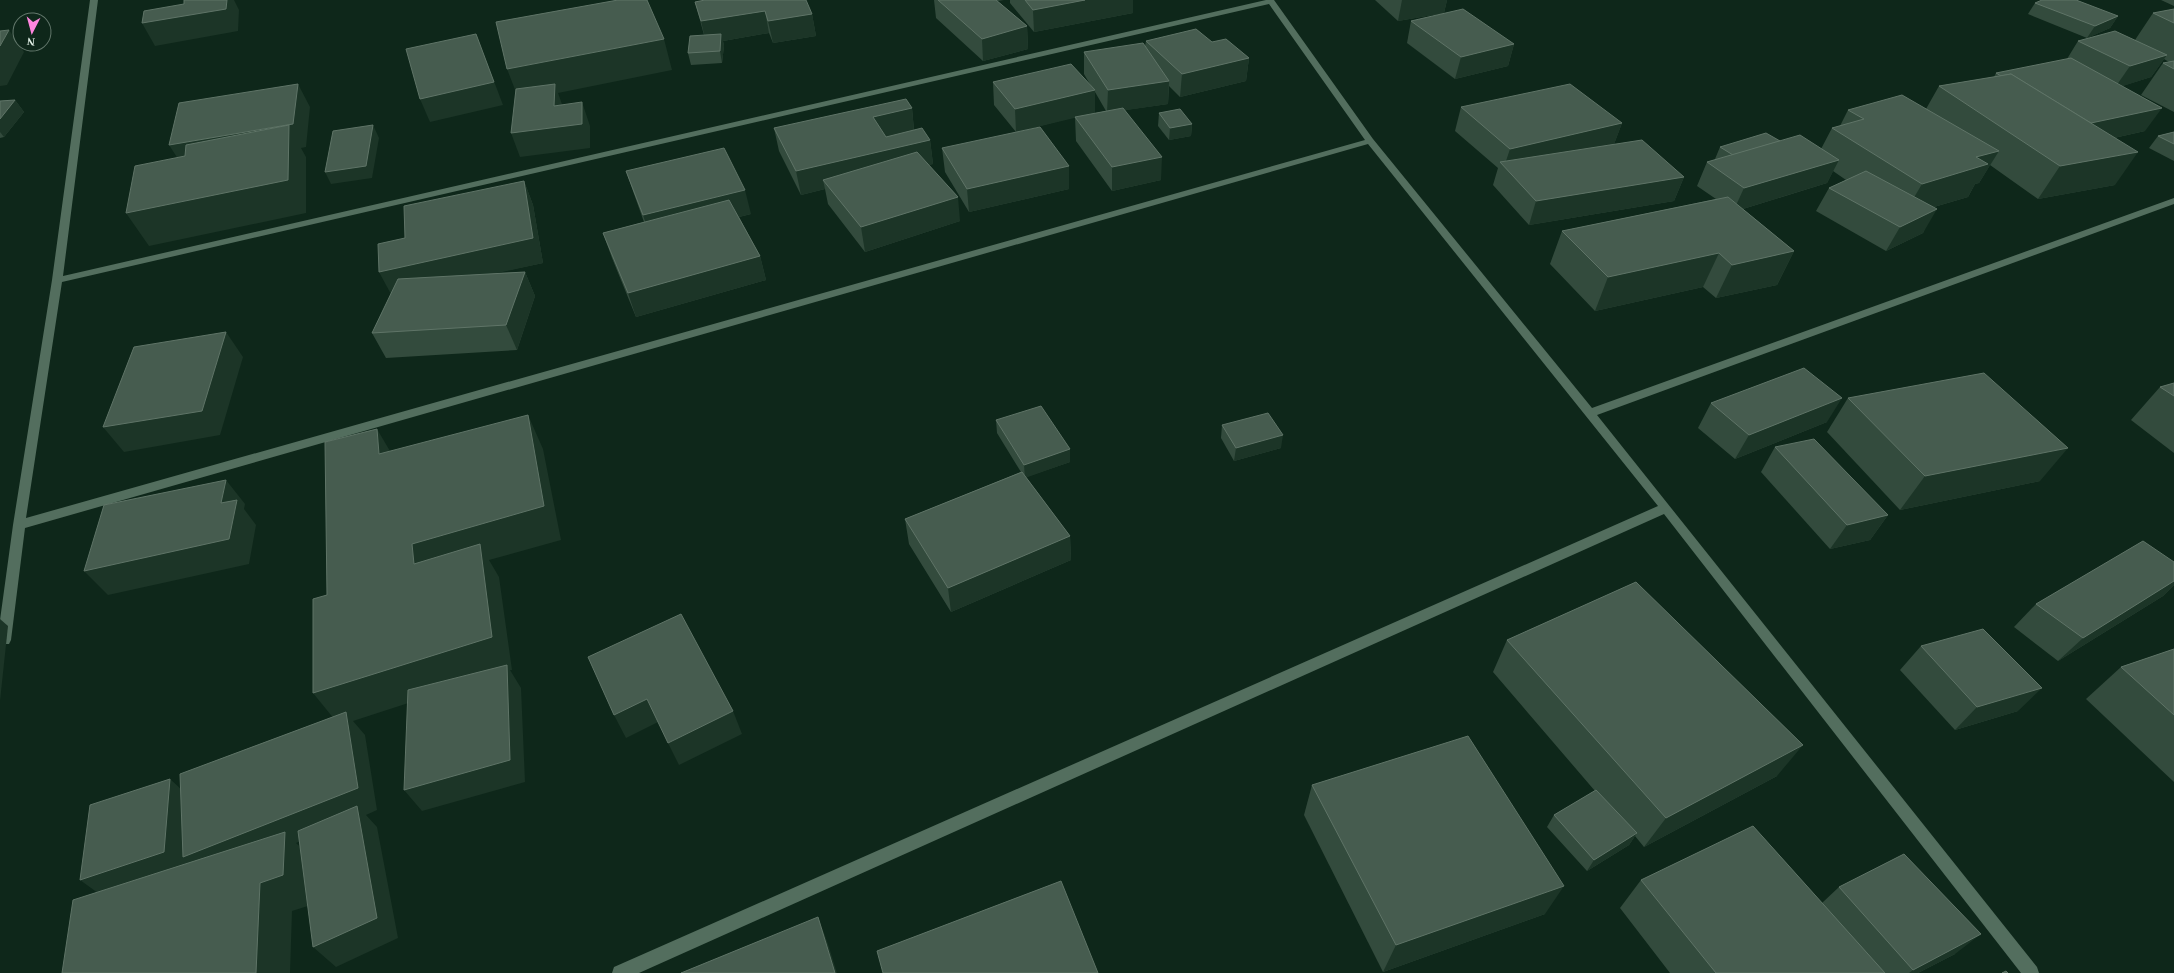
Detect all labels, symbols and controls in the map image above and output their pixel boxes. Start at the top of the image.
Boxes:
north arrow [12,12,52,52]
text: N [26,36,36,48]

